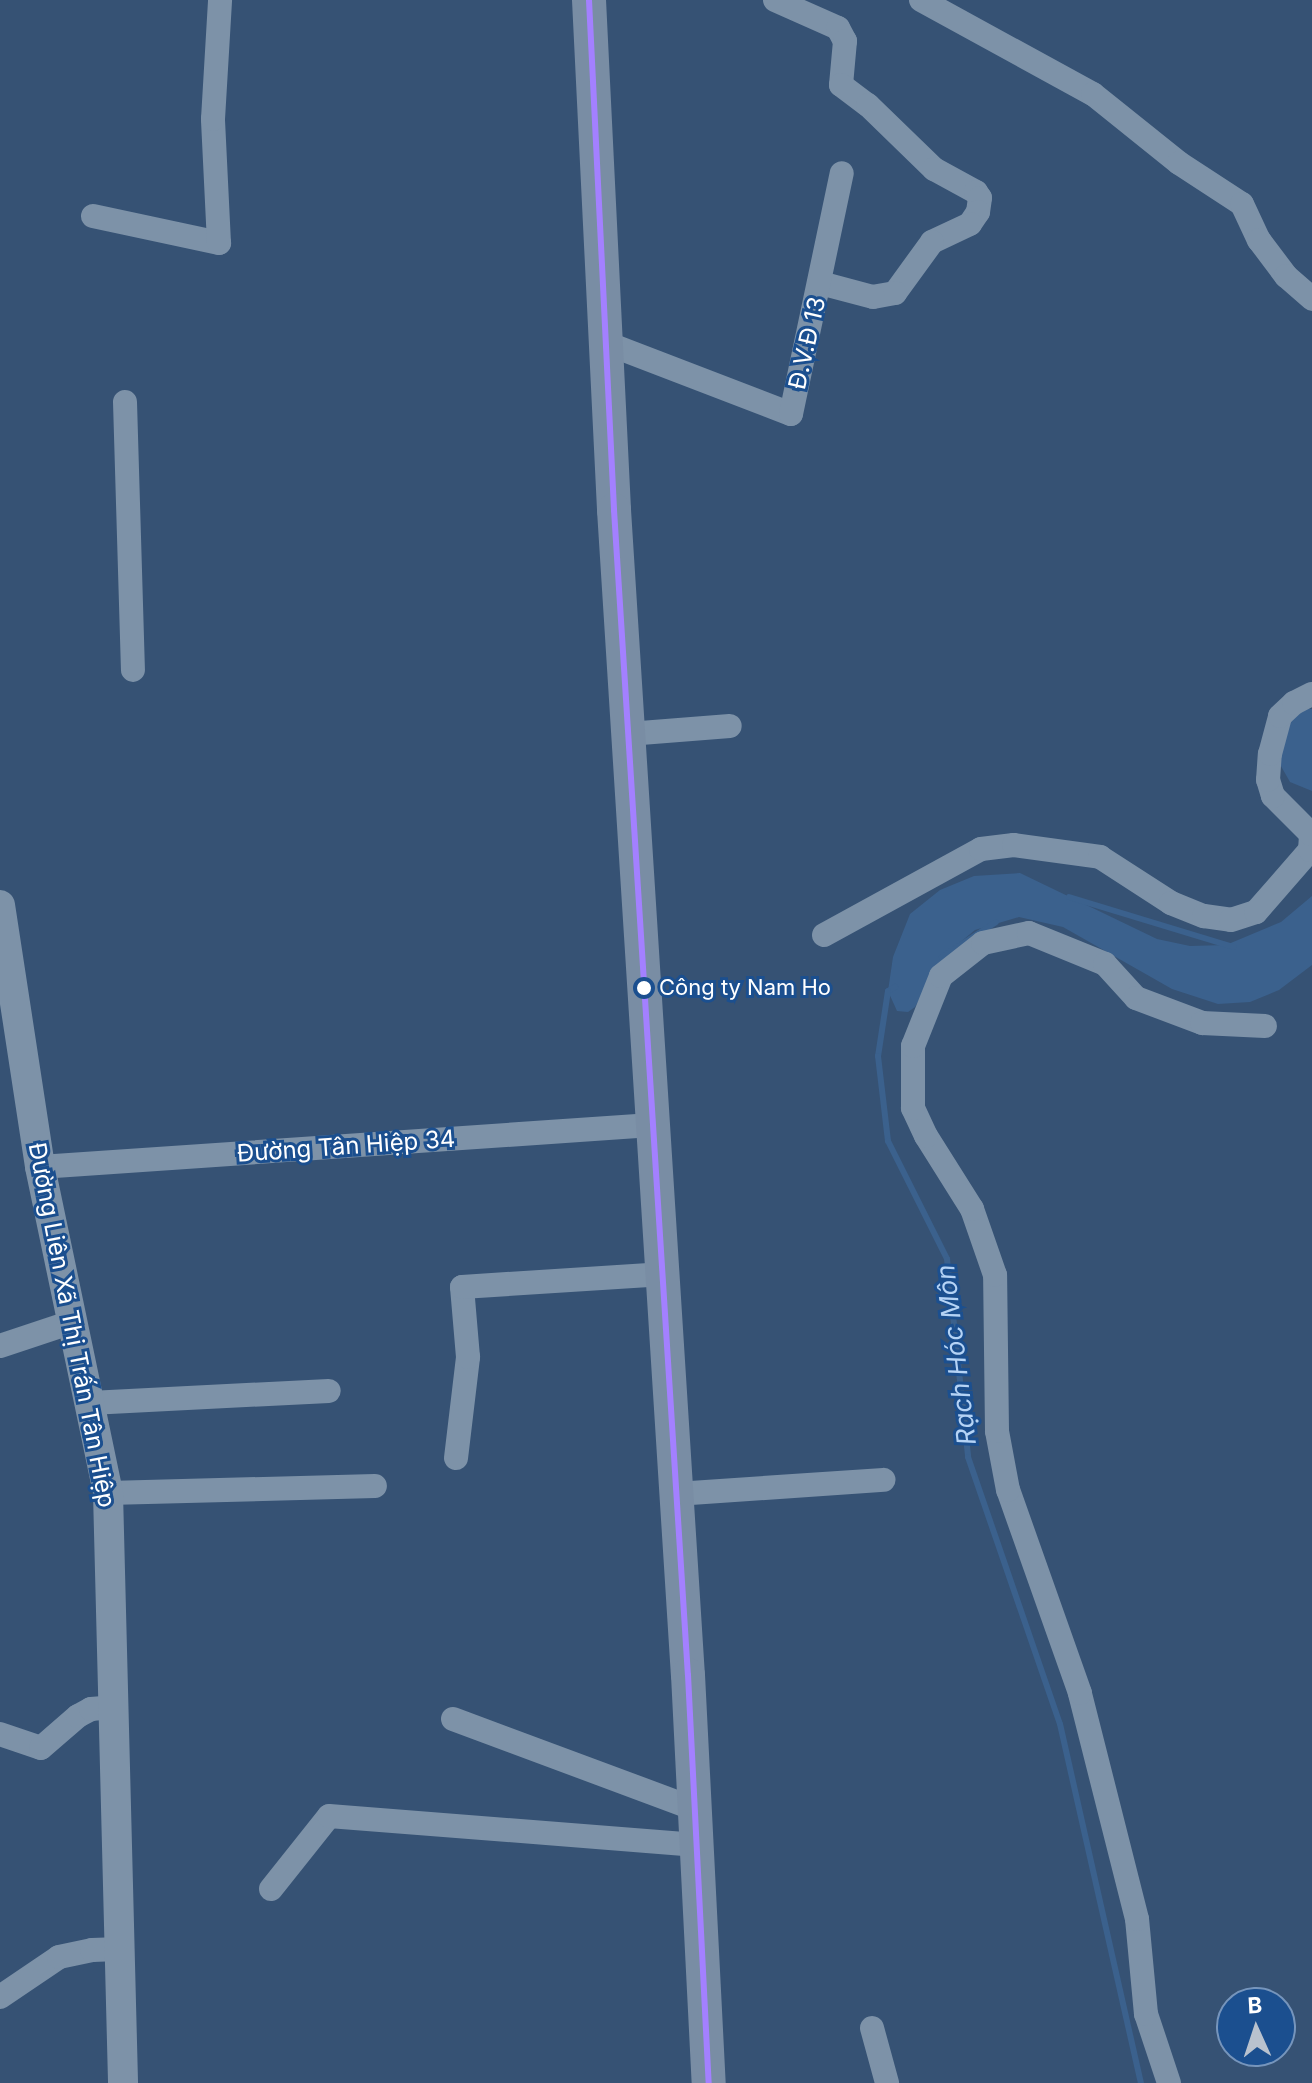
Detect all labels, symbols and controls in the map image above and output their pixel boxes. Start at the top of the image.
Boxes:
street label: Đ.V.Đ 13 [782,294,832,392]
place label: Công ty Nam Ho [659,975,831,1001]
marker: Công ty Nam Ho [636,980,652,996]
street label: Đường Tân Hiệp 34 [236,1124,456,1168]
street label: Đường Liên Xã Thị Trấn Tân Hiệp [22,1140,122,1510]
water label: Rạch Hóc Môn [929,1263,983,1447]
north arrow [1216,1987,1296,2067]
text: B [1247,1992,1263,2018]

